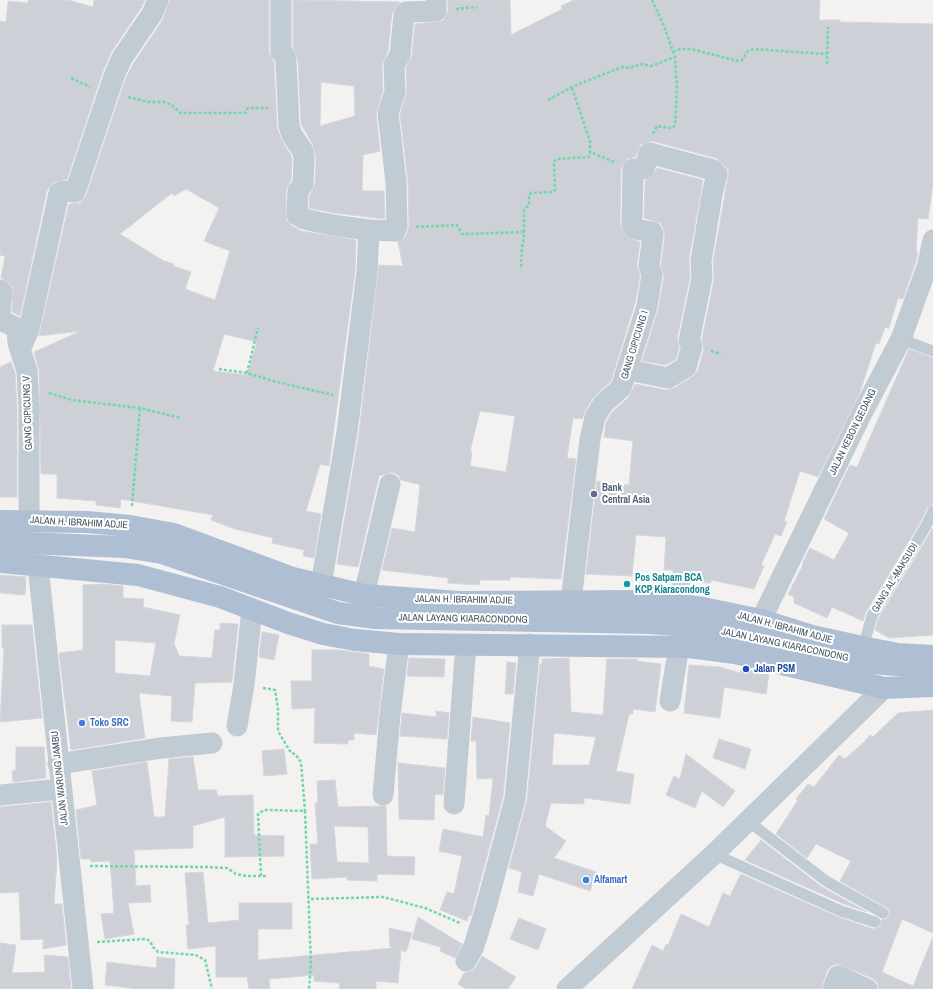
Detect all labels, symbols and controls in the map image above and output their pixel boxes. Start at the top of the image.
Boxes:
street label: GANG CIPICUNG I [619,309,651,381]
street label: GANG CIPICUNG V [21,376,35,450]
street label: JALAN KEBON GEDANG [827,387,879,477]
place label: Bank Central Asia [602,482,650,506]
marker: Bank Central Asia [589,489,599,499]
street label: JALAN H. IBRAHIM ADJIE [30,514,128,532]
street label: GANG AL -MAKSUDI [870,541,920,615]
place label: Pos Satpam BCA KCP Kiaracondong [635,572,710,596]
marker: Pos Satpam BCA KCP Kiaracondong [622,579,632,589]
street label: JALAN H. IBRAHIM ADJIE [415,593,513,607]
street label: JALAN H. IBRAHIM ADJIE [736,610,834,646]
street label: JALAN LAYANG KIARACONDONG [398,612,528,626]
street label: JALAN LAYANG KIARACONDONG [720,626,850,664]
place label: Jalan PSM [754,663,795,675]
marker: Jalan PSM [741,664,751,674]
place label: Toko SRC [90,717,129,729]
marker: Toko SRC [77,718,87,728]
street label: JALAN WARUNG JAMBU [49,730,71,826]
place label: Alfamart [594,874,627,886]
marker: Alfamart [581,875,591,885]

